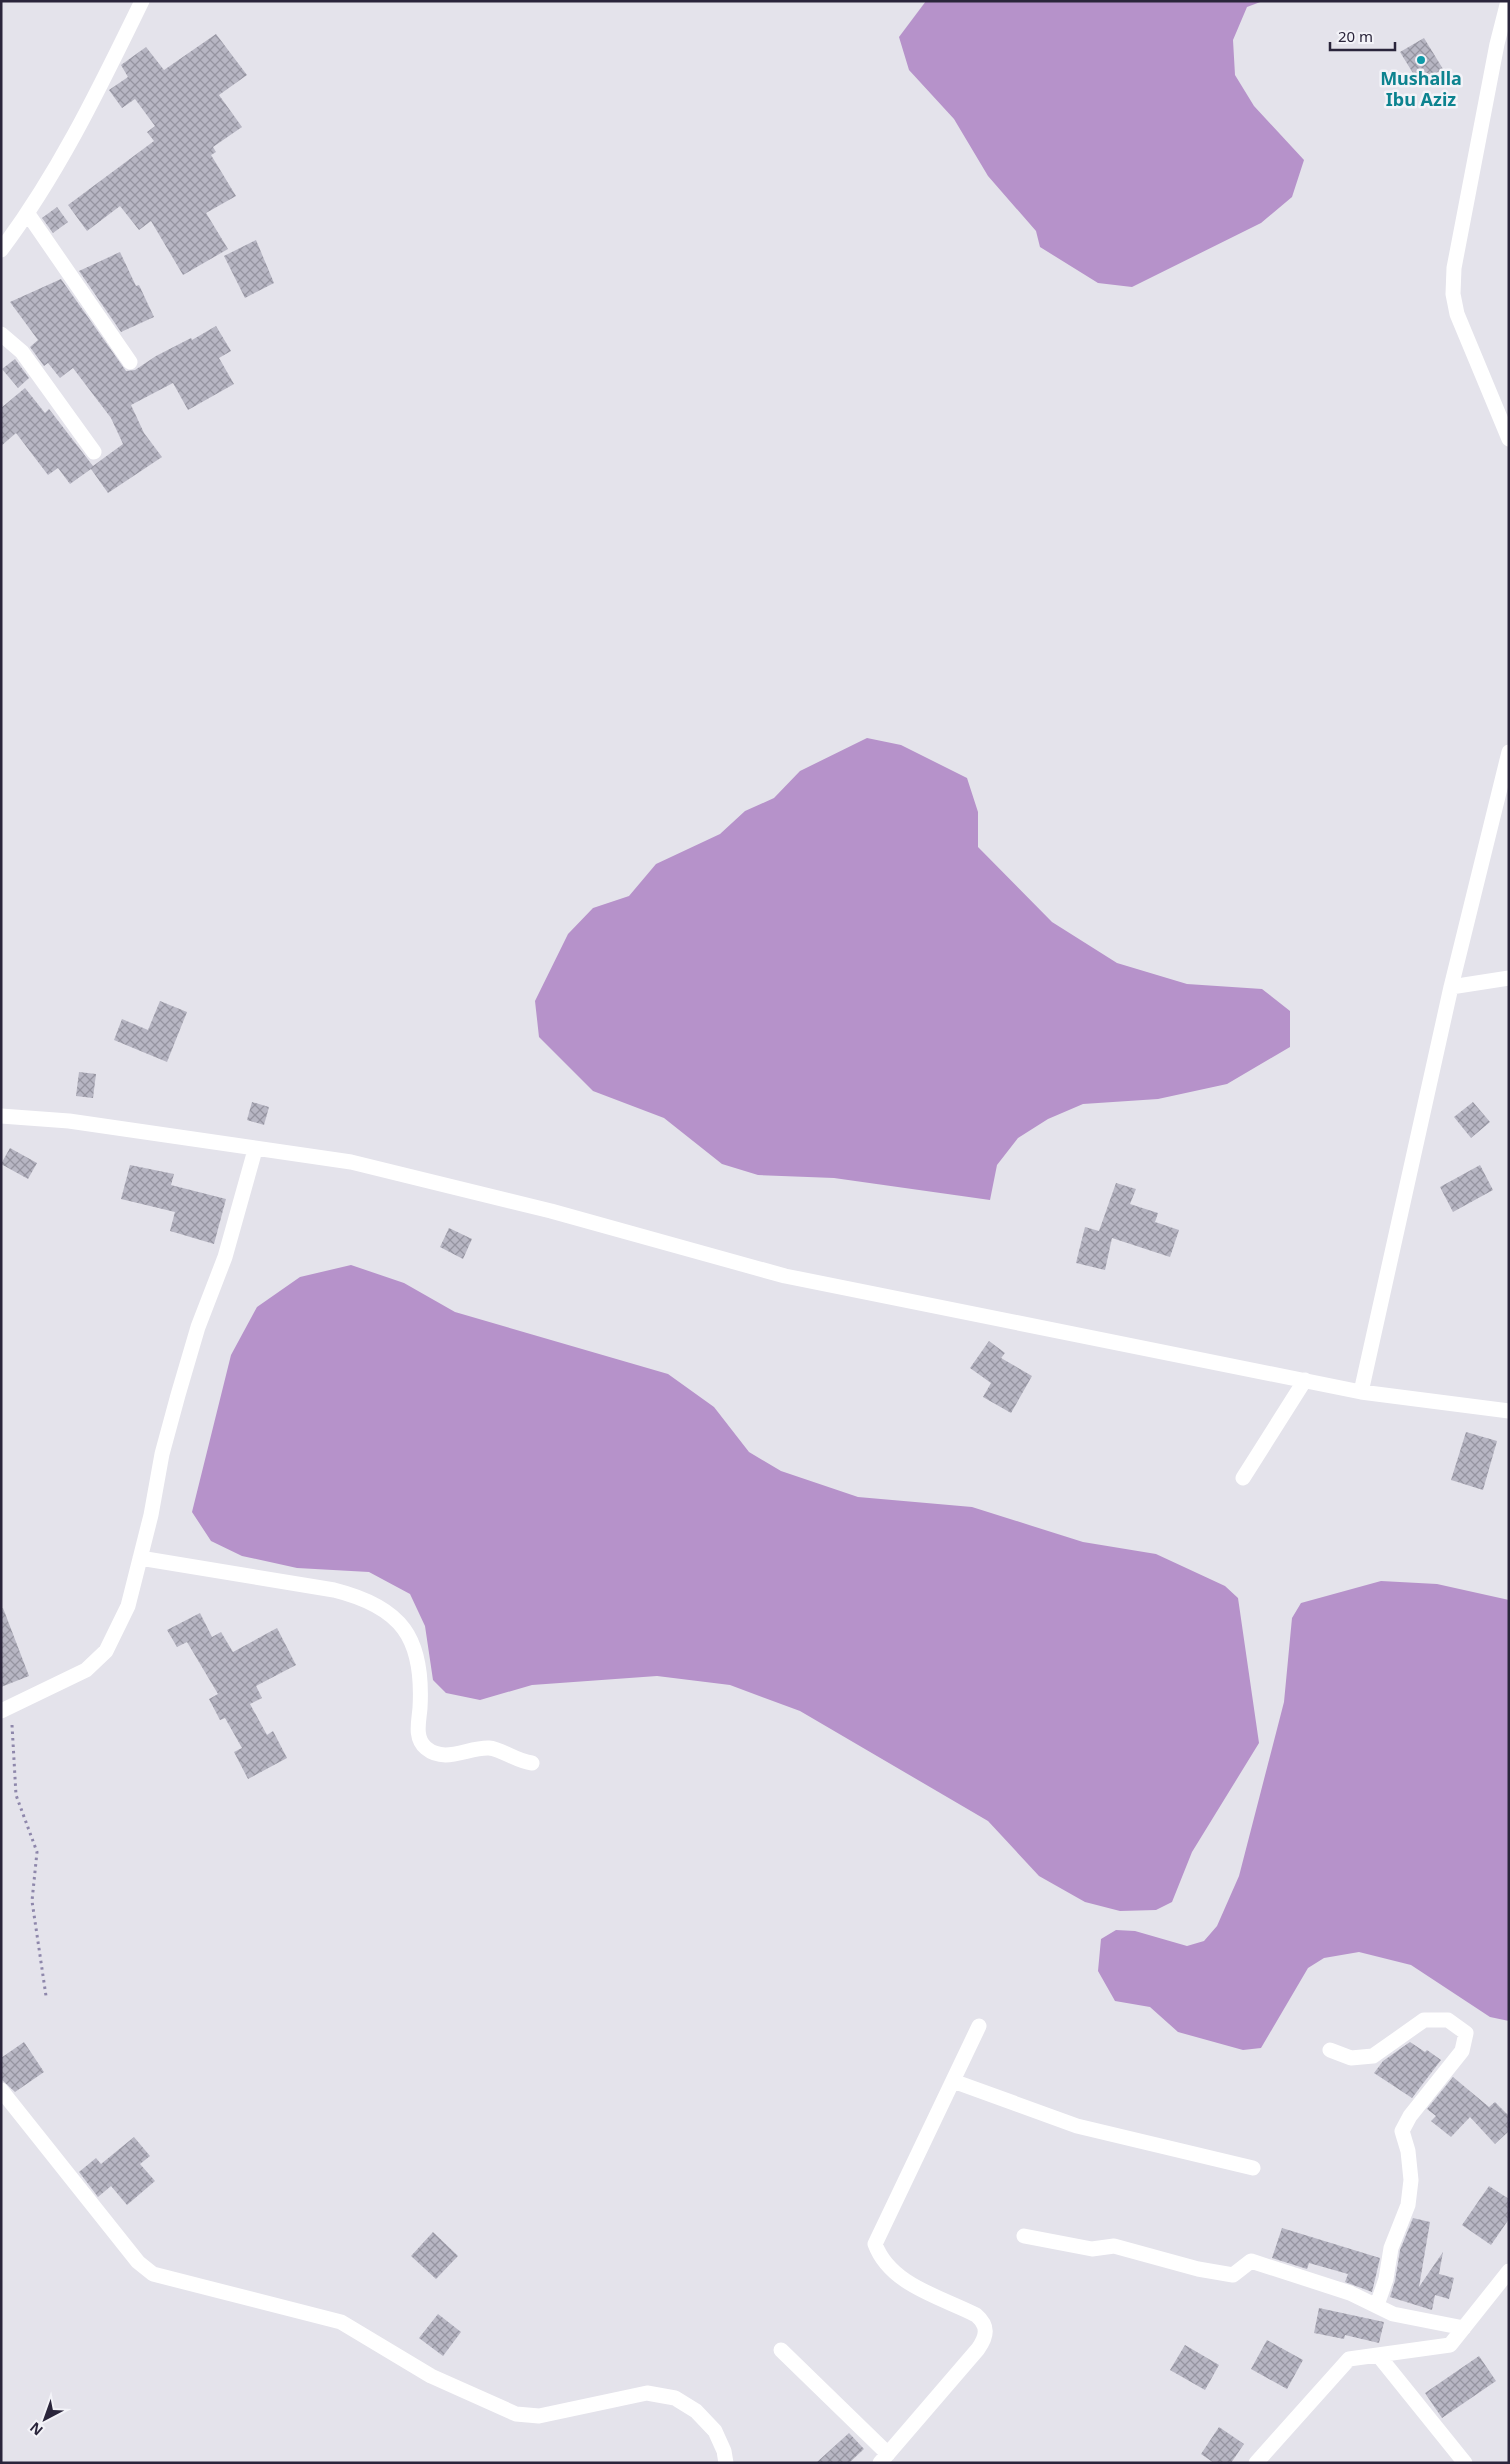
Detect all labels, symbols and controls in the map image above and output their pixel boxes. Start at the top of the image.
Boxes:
scale bar [1330,20,1395,52]
text: 20 m [1338,26,1373,46]
marker: Mushalla Ibu Aziz [1415,54,1427,66]
place label: Mushalla Ibu Aziz [1380,66,1462,111]
north arrow [20,2394,70,2444]
text: N [26,2418,47,2440]

